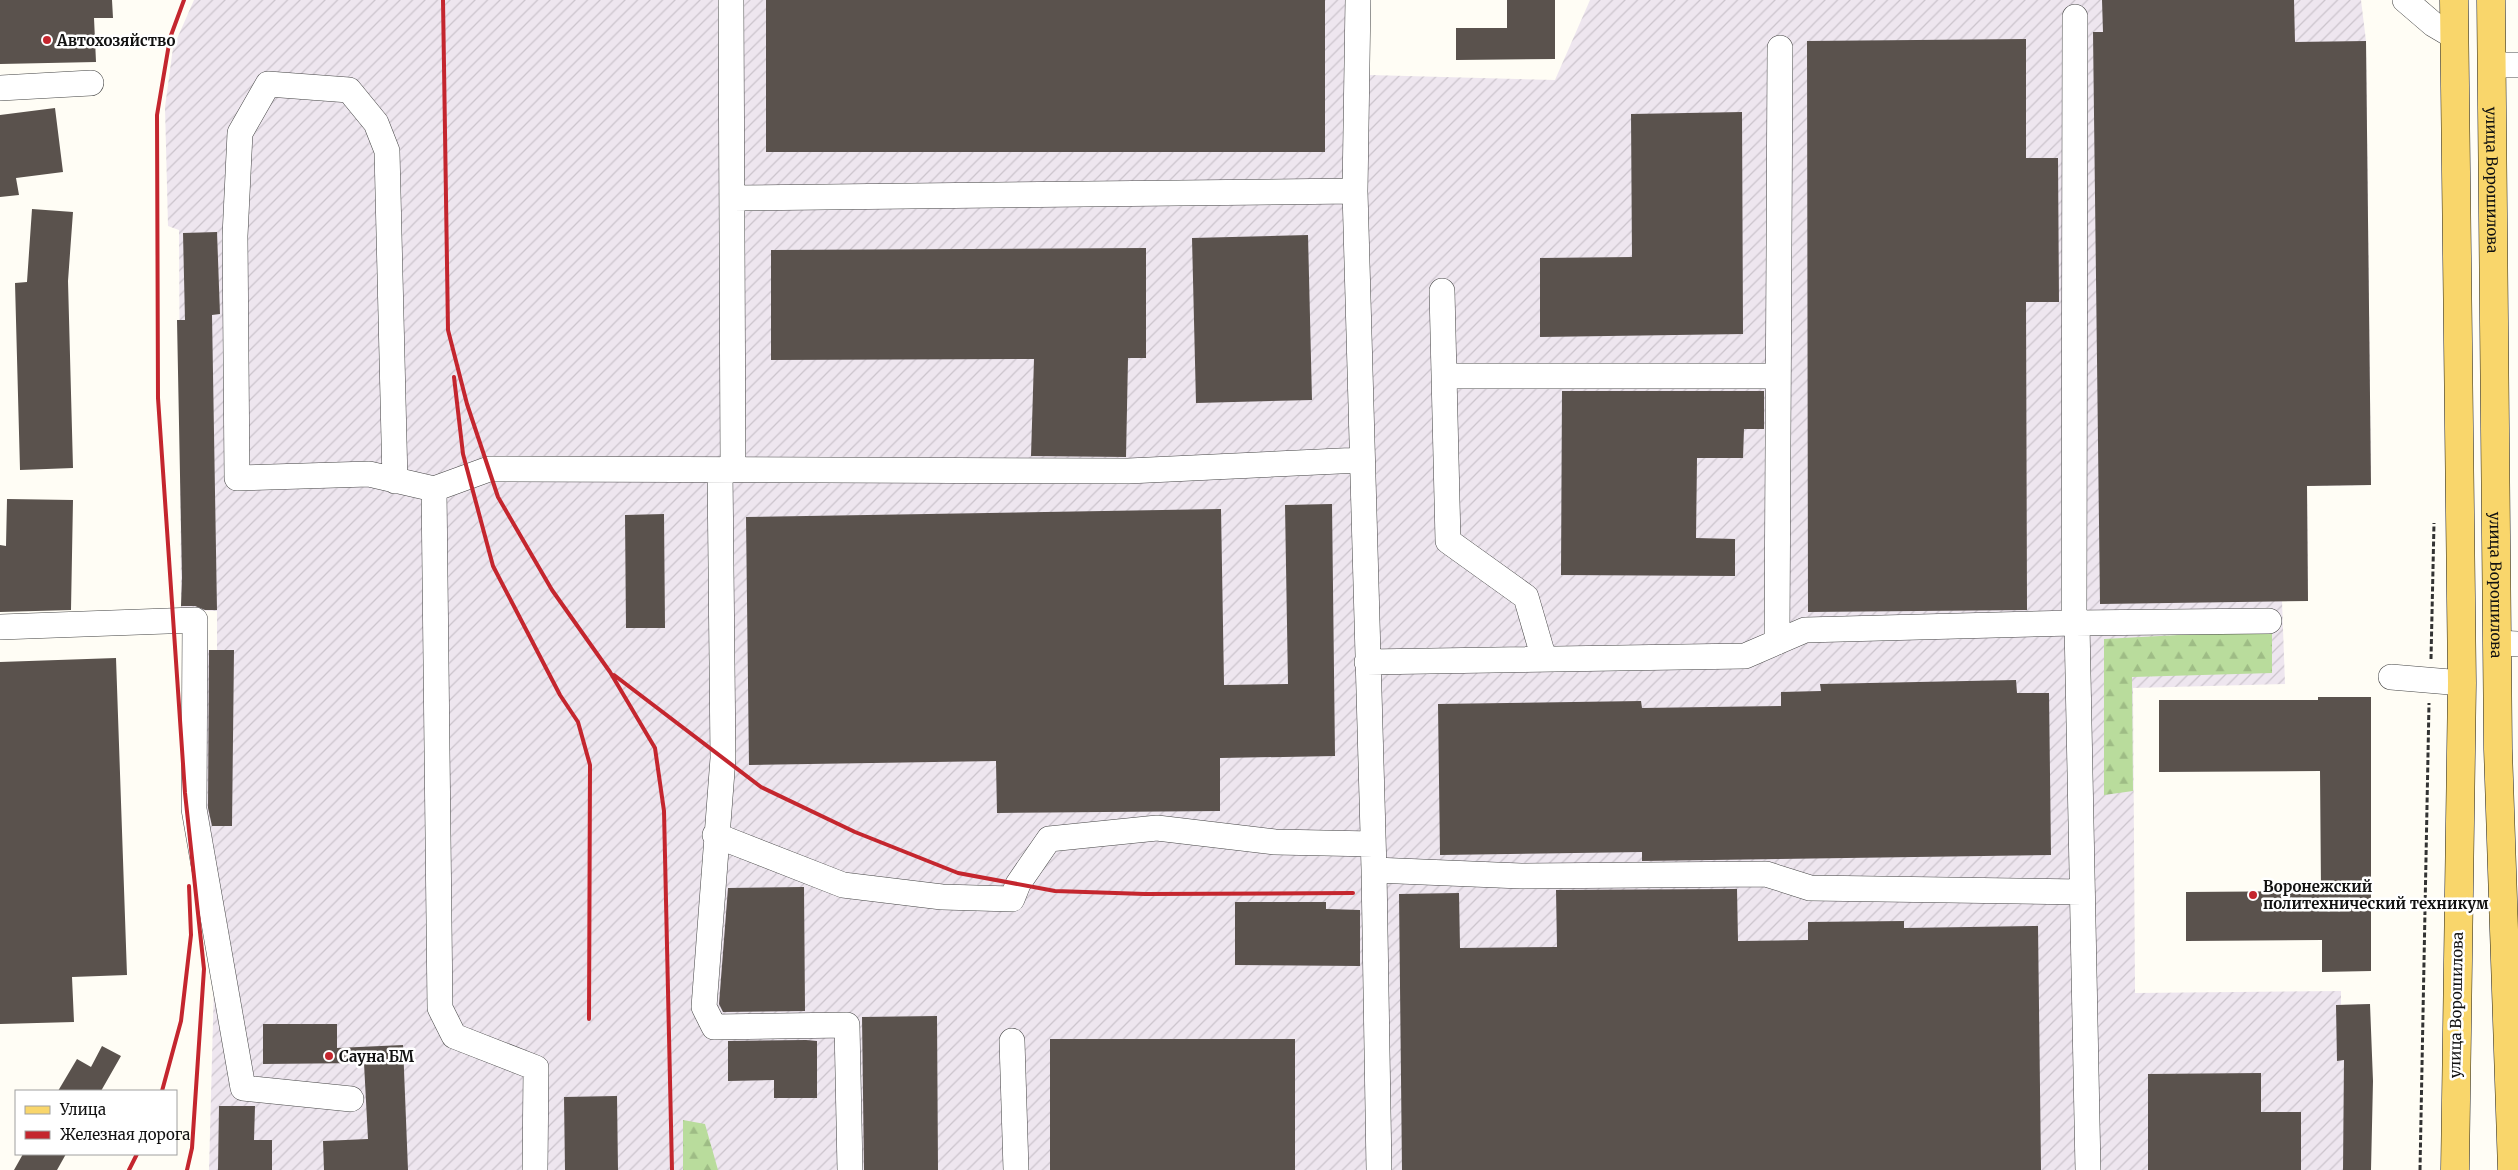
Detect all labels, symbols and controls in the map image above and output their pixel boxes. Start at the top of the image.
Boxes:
place label: Автохозяйство [56,31,175,50]
marker: Автохозяйство [41,34,53,46]
street label: улица Ворошилова [2482,107,2503,253]
street label: улица Ворошилова [2486,512,2507,658]
place label: Воронежский политехнический техникум [2263,877,2489,913]
marker: Воронежский политехнический техникум [2247,889,2259,901]
street label: улица Ворошилова [2445,932,2467,1078]
place label: Сауна БМ [339,1047,415,1066]
marker: Сауна БМ [323,1050,335,1062]
legend [15,1090,178,1155]
text: Улица [59,1100,106,1119]
text: Железная дорога [60,1125,190,1144]

